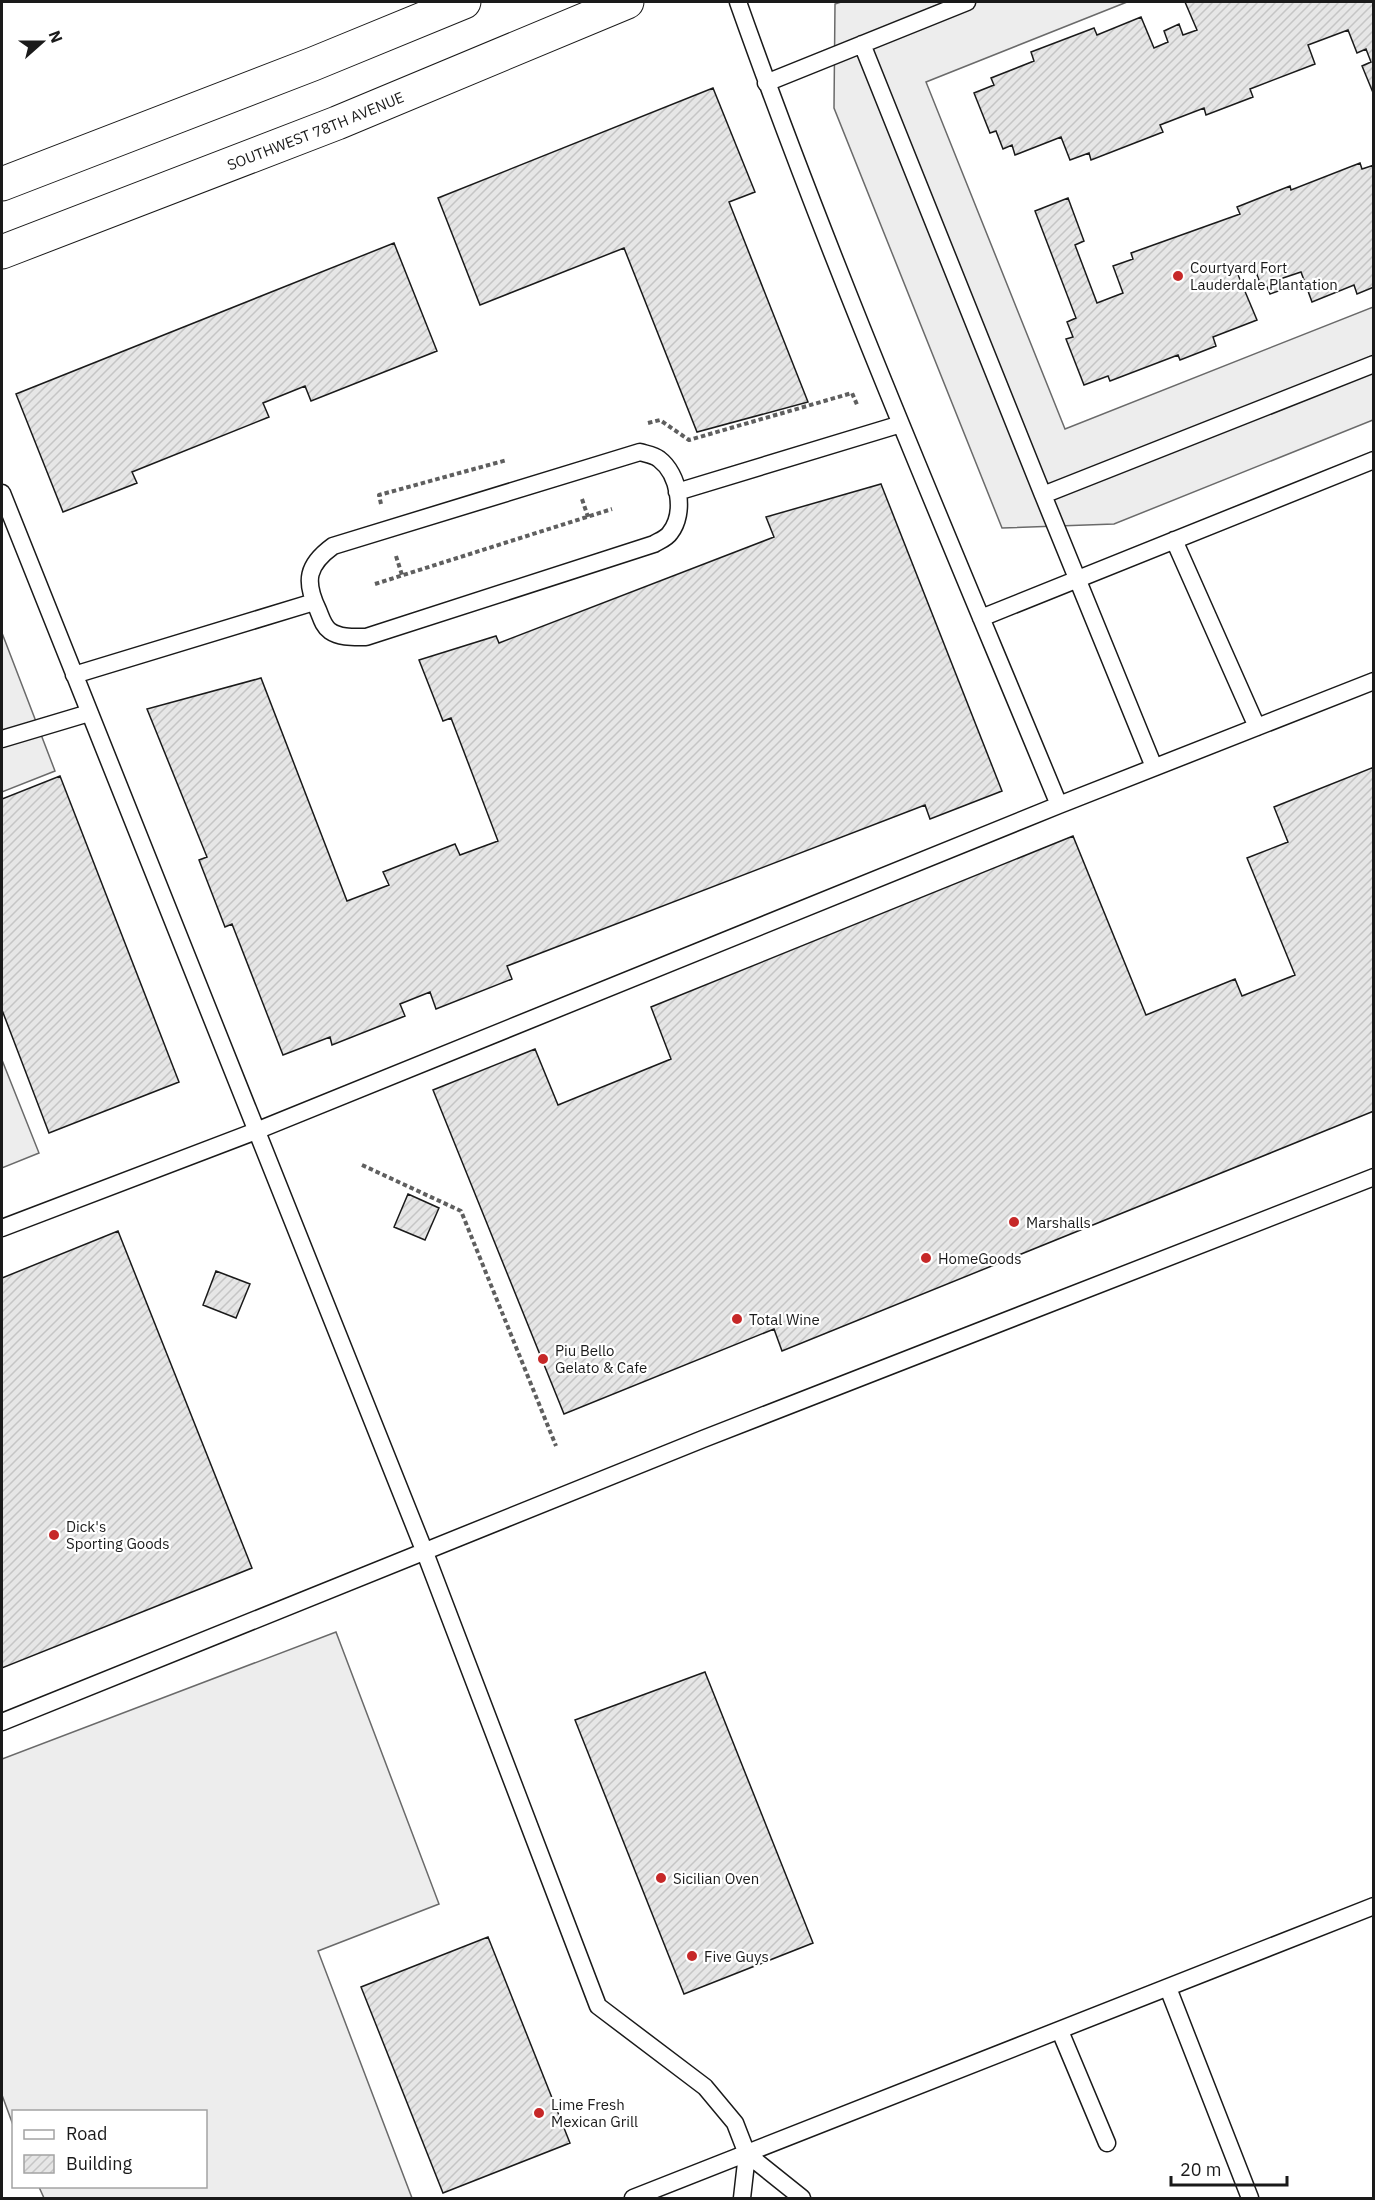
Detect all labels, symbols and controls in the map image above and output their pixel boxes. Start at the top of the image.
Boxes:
north arrow [12,12,72,72]
text: N [45,28,67,46]
street label: SOUTHWEST 78TH AVENUE [224,87,407,174]
place label: Courtyard Fort Lauderdale Plantation [1190,258,1338,294]
marker: Courtyard Fort Lauderdale Plantation [1171,269,1185,283]
place label: Marshalls [1026,1213,1091,1232]
marker: Marshalls [1007,1215,1021,1229]
place label: HomeGoods [938,1249,1022,1268]
marker: HomeGoods [919,1251,933,1265]
place label: Total Wine [749,1310,820,1329]
marker: Total Wine [730,1312,744,1326]
place label: Piu Bello Gelato & Cafe [555,1341,647,1377]
marker: Piu Bello Gelato & Cafe [536,1352,550,1366]
place label: Dick's Sporting Goods [66,1517,170,1553]
marker: Dick's Sporting Goods [47,1528,61,1542]
place label: Sicilian Oven [673,1869,759,1888]
marker: Sicilian Oven [654,1871,668,1885]
place label: Five Guys [704,1947,769,1966]
marker: Five Guys [685,1949,699,1963]
place label: Lime Fresh Mexican Grill [551,2095,638,2131]
marker: Lime Fresh Mexican Grill [532,2106,546,2120]
legend [12,2110,207,2188]
text: Road [66,2122,107,2145]
scale bar [1171,2149,1286,2187]
text: Building [66,2152,133,2175]
text: 20 m [1180,2158,1222,2181]

